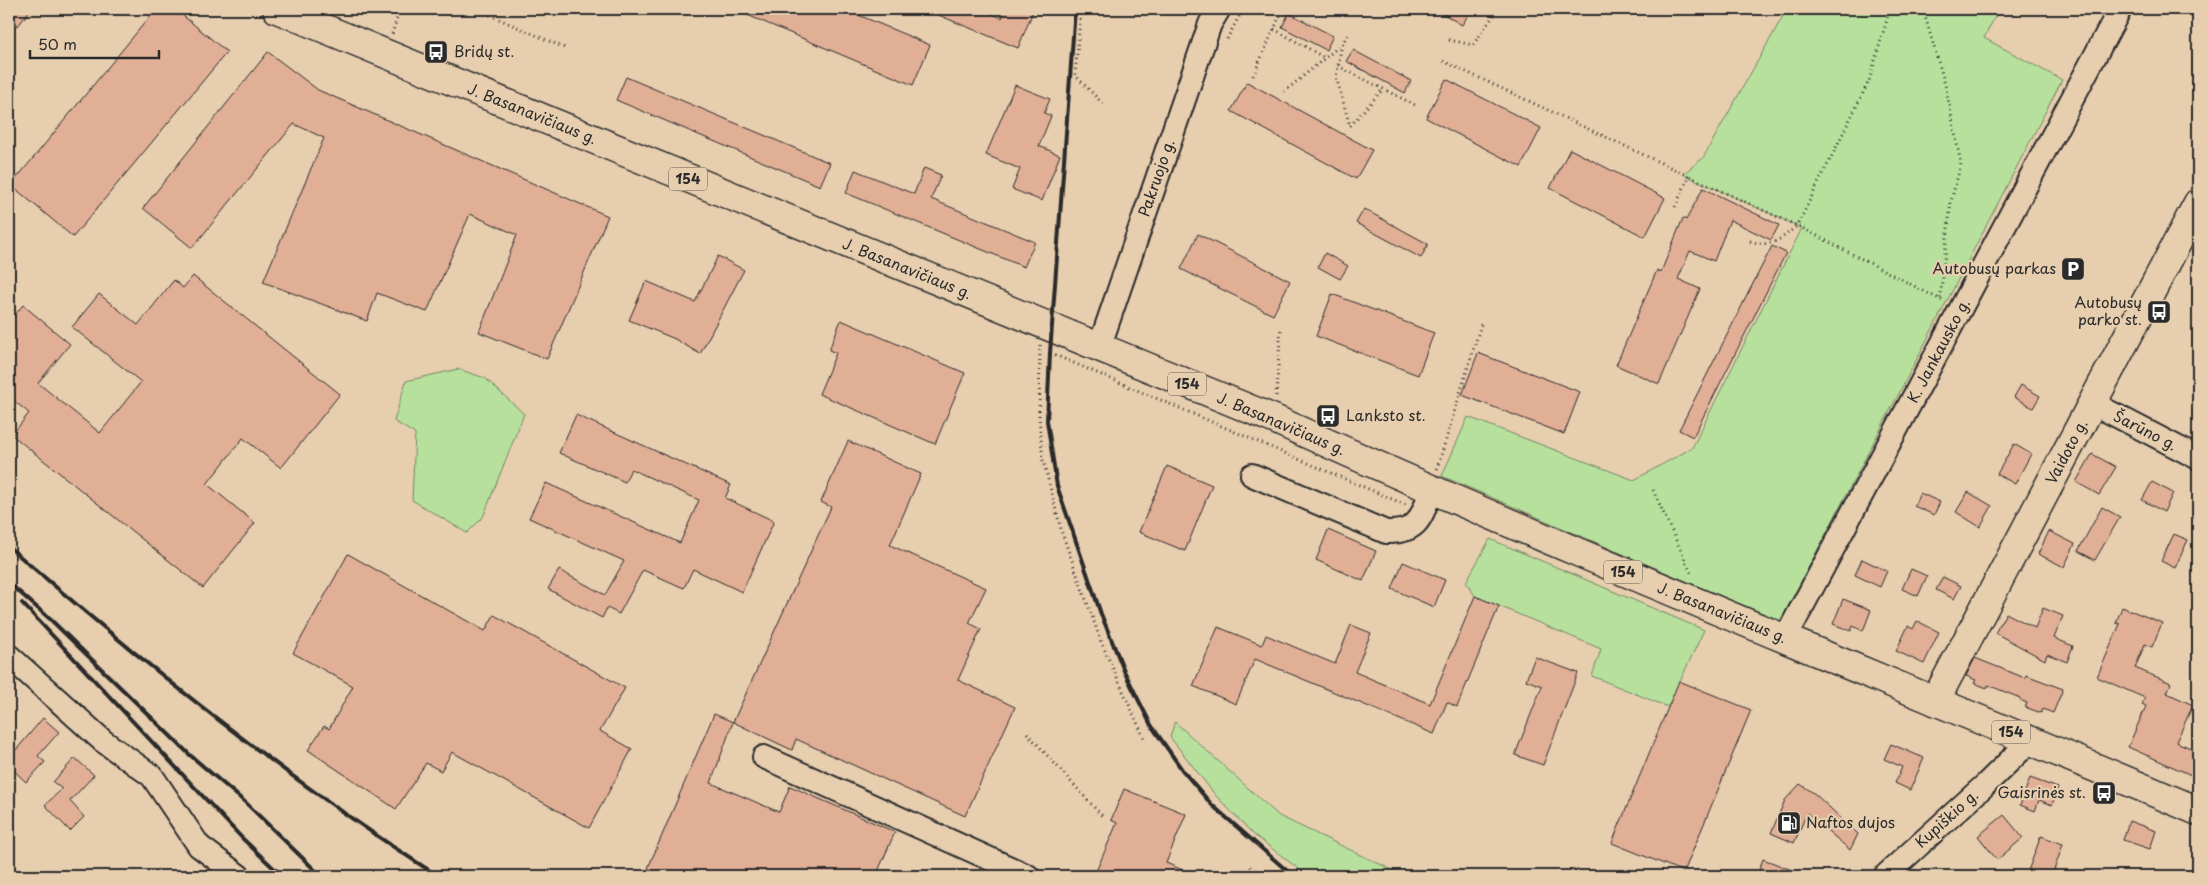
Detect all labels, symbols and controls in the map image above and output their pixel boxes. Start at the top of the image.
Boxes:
scale bar [30,28,159,60]
text: 50 m [38,32,77,55]
bus stop icon: Bridų st. [423,39,449,65]
place label: Bridų st. [454,39,514,62]
street label: J. Basanavičiaus g. [464,76,601,149]
street label: Pakruojo g. [1132,136,1180,219]
road number: 154 [669,168,707,190]
street label: J. Basanavičiaus g. [839,231,976,304]
place label: Autobusų parkas [1932,256,2056,279]
parking icon: Autobusų parkas [2060,256,2086,282]
place label: Autobusų parko st. [2074,290,2142,330]
street label: K. Jankausko g. [1900,294,1975,407]
bus stop icon: Autobusų parko st. [2146,299,2172,325]
road number: 154 [1168,372,1206,396]
street label: J. Basanavičiaus g. [1214,385,1349,460]
bus stop icon: Lanksto st. [1315,403,1341,429]
place label: Lanksto st. [1346,403,1426,426]
street label: Šarūno g. [2110,404,2182,456]
street label: Vaidoto g. [2039,415,2092,488]
road number: 154 [1604,560,1642,584]
street label: J. Basanavičiaus g. [1654,575,1791,648]
road number: 154 [1992,720,2030,744]
place label: Gaisrinės st. [1997,780,2086,803]
bus stop icon: Gaisrinės st. [2091,780,2117,806]
street label: Kupiškio g. [1909,783,1983,853]
fuel station icon: Naftos dujos [1776,810,1802,836]
place label: Naftos dujos [1806,810,1895,833]

